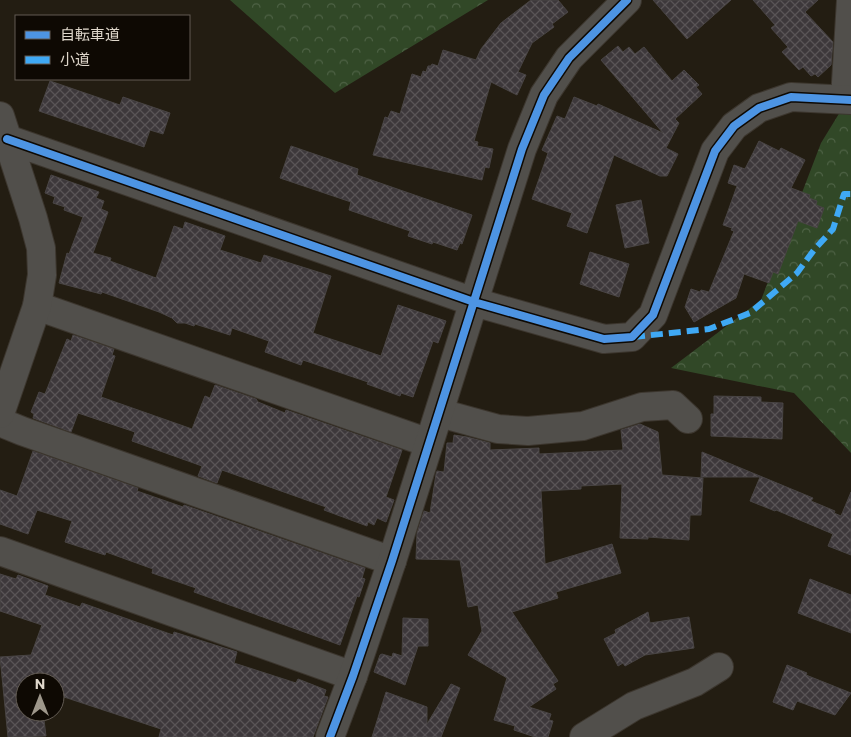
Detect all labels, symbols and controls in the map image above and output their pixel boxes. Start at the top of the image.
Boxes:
legend [15,15,190,80]
text: 自転車道 [60,25,120,43]
text: 小道 [60,50,90,68]
north arrow [15,672,65,722]
text: N [35,675,45,692]

